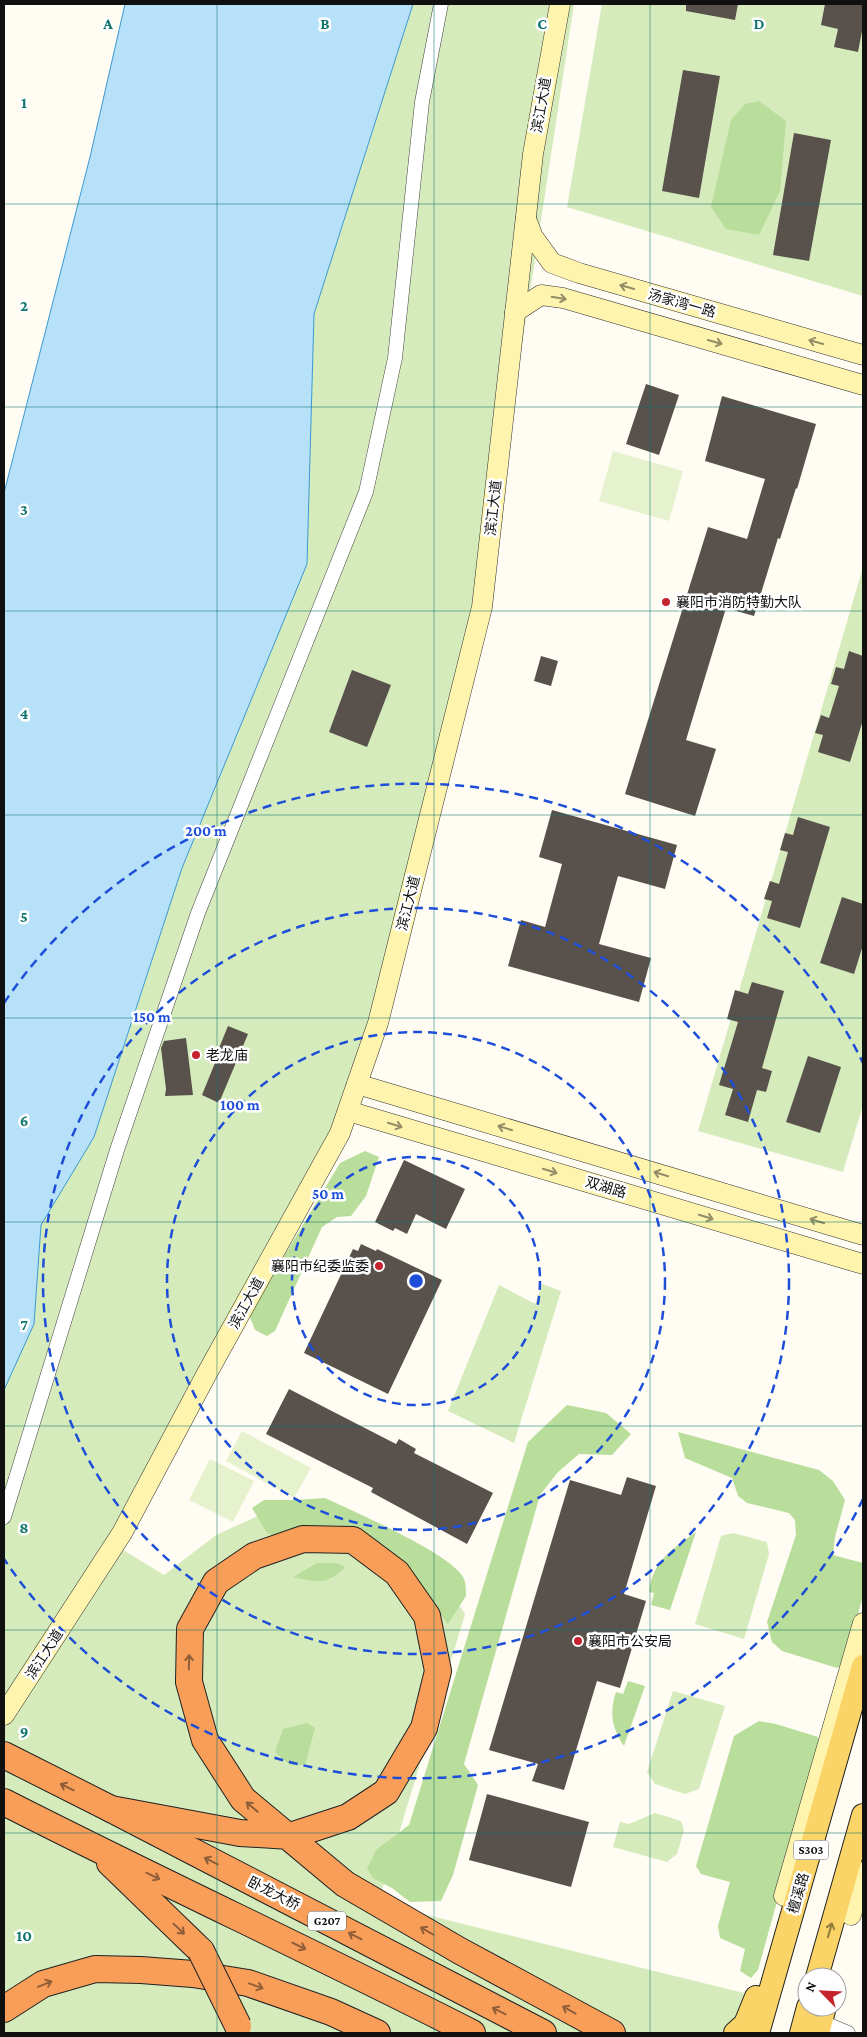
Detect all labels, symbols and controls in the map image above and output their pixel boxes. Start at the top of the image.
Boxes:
text: A [102,15,113,32]
text: B [320,15,330,32]
text: C [537,15,547,32]
text: D [753,15,765,32]
street label: 滨江大道 [528,76,554,134]
text: 1 [21,94,27,111]
one-way arrow [619,282,635,291]
street label: 汤家湾一路 [646,286,718,320]
one-way arrow [550,293,566,303]
text: 2 [20,297,28,314]
one-way arrow [809,336,825,346]
one-way arrow [707,338,723,348]
street label: 滨江大道 [482,479,504,537]
text: 3 [20,501,28,518]
place label: 襄阳市消防特勤大队 [676,594,802,610]
marker: 襄阳市消防特勤大队 [660,596,672,608]
text: 4 [20,705,29,722]
text: 200 m [185,823,227,839]
street label: 滨江大道 [393,874,423,932]
text: 5 [20,908,28,925]
text: 150 m [133,1009,171,1025]
place label: 老龙庙 [206,1047,248,1063]
marker: 老龙庙 [190,1049,202,1061]
text: 100 m [220,1097,260,1113]
text: 6 [20,1112,28,1129]
one-way arrow [386,1120,402,1130]
one-way arrow [498,1122,514,1132]
one-way arrow [542,1166,558,1176]
one-way arrow [653,1169,669,1179]
street label: 双湖路 [584,1173,628,1201]
text: 50 m [312,1186,344,1202]
one-way arrow [698,1213,714,1223]
one-way arrow [809,1216,825,1226]
place label: 襄阳市纪委监委 [271,1258,369,1274]
marker: 襄阳市纪委监委 [373,1260,385,1272]
centre of rings [407,1272,425,1290]
street label: 滨江大道 [225,1275,267,1331]
text: 7 [20,1316,28,1333]
text: 8 [19,1519,29,1536]
street label: 滨江大道 [22,1626,66,1682]
place label: 襄阳市公安局 [588,1633,672,1649]
marker: 襄阳市公安局 [572,1635,584,1647]
one-way arrow [184,1654,194,1670]
text: 9 [20,1723,28,1740]
one-way arrow [60,1782,75,1792]
one-way arrow [246,1801,259,1812]
road number: S303 [794,1840,828,1860]
one-way arrow [204,1856,219,1865]
street label: 檀溪路 [785,1871,811,1915]
one-way arrow [145,1872,160,1881]
street label: 卧龙大桥 [245,1873,303,1913]
road number: G207 [308,1912,346,1930]
one-way arrow [173,1923,185,1936]
one-way arrow [826,1923,836,1939]
one-way arrow [420,1926,434,1936]
text: 10 [16,1927,32,1944]
one-way arrow [348,1931,363,1940]
one-way arrow [292,1942,307,1952]
north arrow [797,1967,847,2017]
one-way arrow [37,1979,52,1988]
text: N [801,1979,820,1994]
one-way arrow [248,1982,264,1991]
one-way arrow [562,2005,577,2014]
one-way arrow [492,2006,507,2016]

